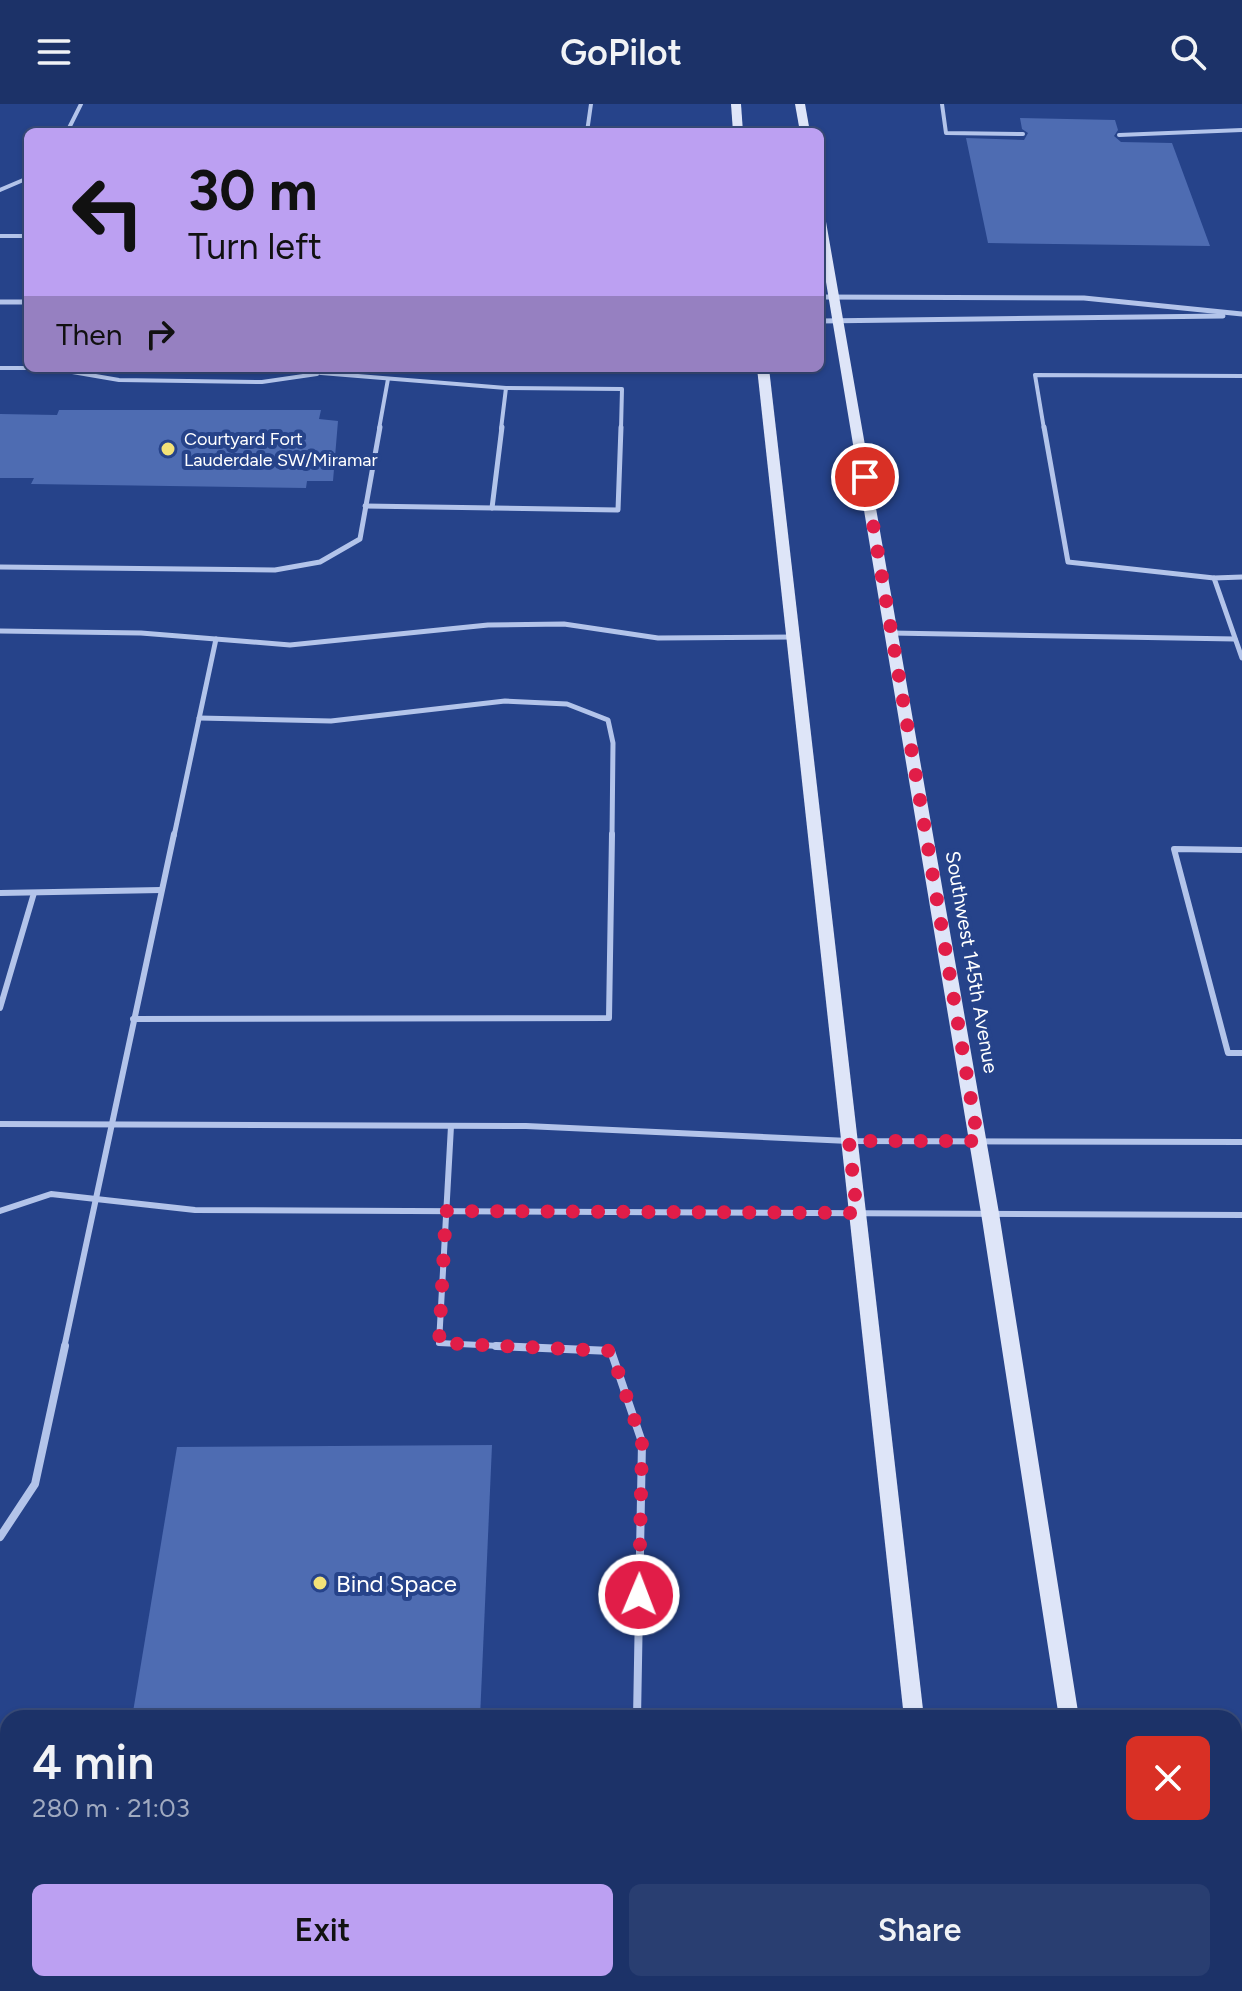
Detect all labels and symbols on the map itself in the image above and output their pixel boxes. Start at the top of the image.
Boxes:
place label: Courtyard Fort Lauderdale SW/Miramar [184,428,378,471]
marker: Courtyard Fort Lauderdale SW/Miramar [159,440,177,458]
pin [831,443,899,511]
street label: Southwest 145th Avenue [941,849,1003,1075]
position arrow [597,1553,681,1637]
place label: Bind Space [336,1569,457,1598]
marker: Bind Space [311,1574,329,1592]

